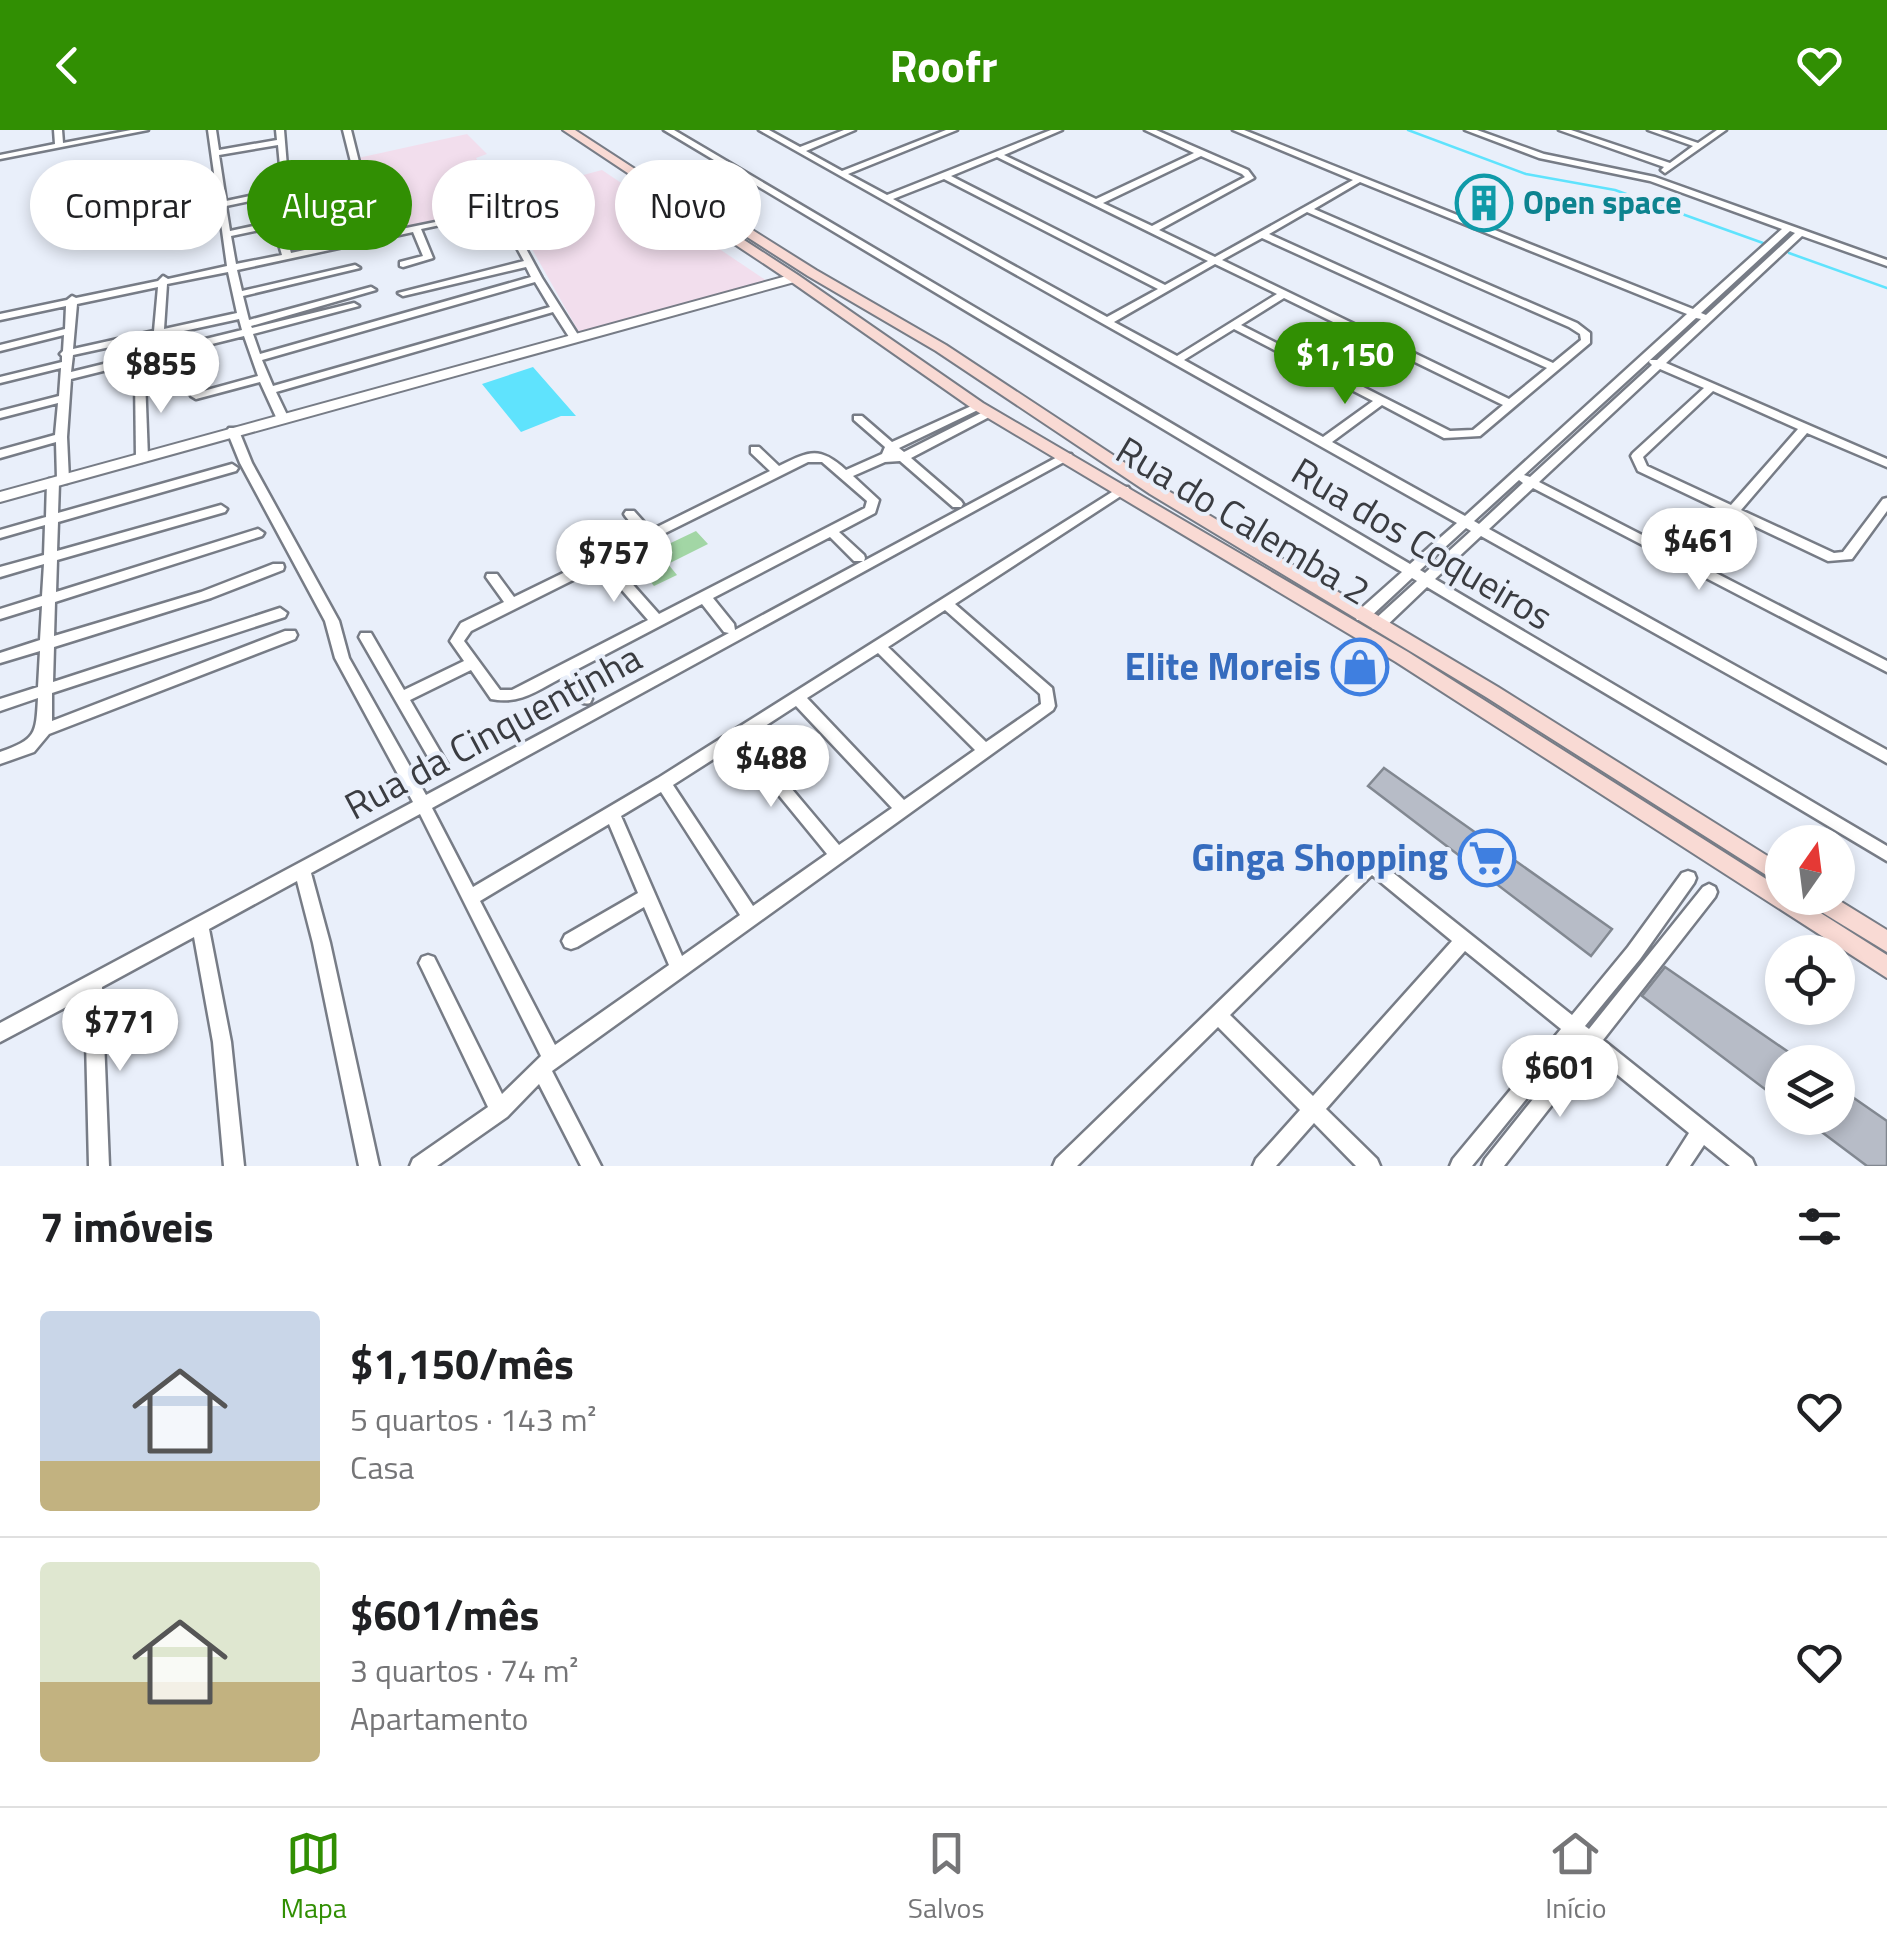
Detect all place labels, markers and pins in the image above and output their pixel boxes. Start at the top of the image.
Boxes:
building icon: Open space [1454,173,1514,233]
place label: Open space [1523,178,1682,226]
pin: $1,150 [1264,322,1426,407]
pin: $855 [102,331,220,416]
pin: $461 [1640,508,1758,593]
pin: $757 [555,520,673,605]
place label: Elite Moreis [1124,637,1321,695]
shop icon: Elite Moreis [1330,637,1390,697]
pin: $488 [712,725,830,810]
place label: Ginga Shopping [1192,828,1448,886]
supermarket icon: Ginga Shopping [1457,828,1517,888]
pin: $771 [61,989,179,1074]
pin: $601 [1501,1035,1619,1120]

